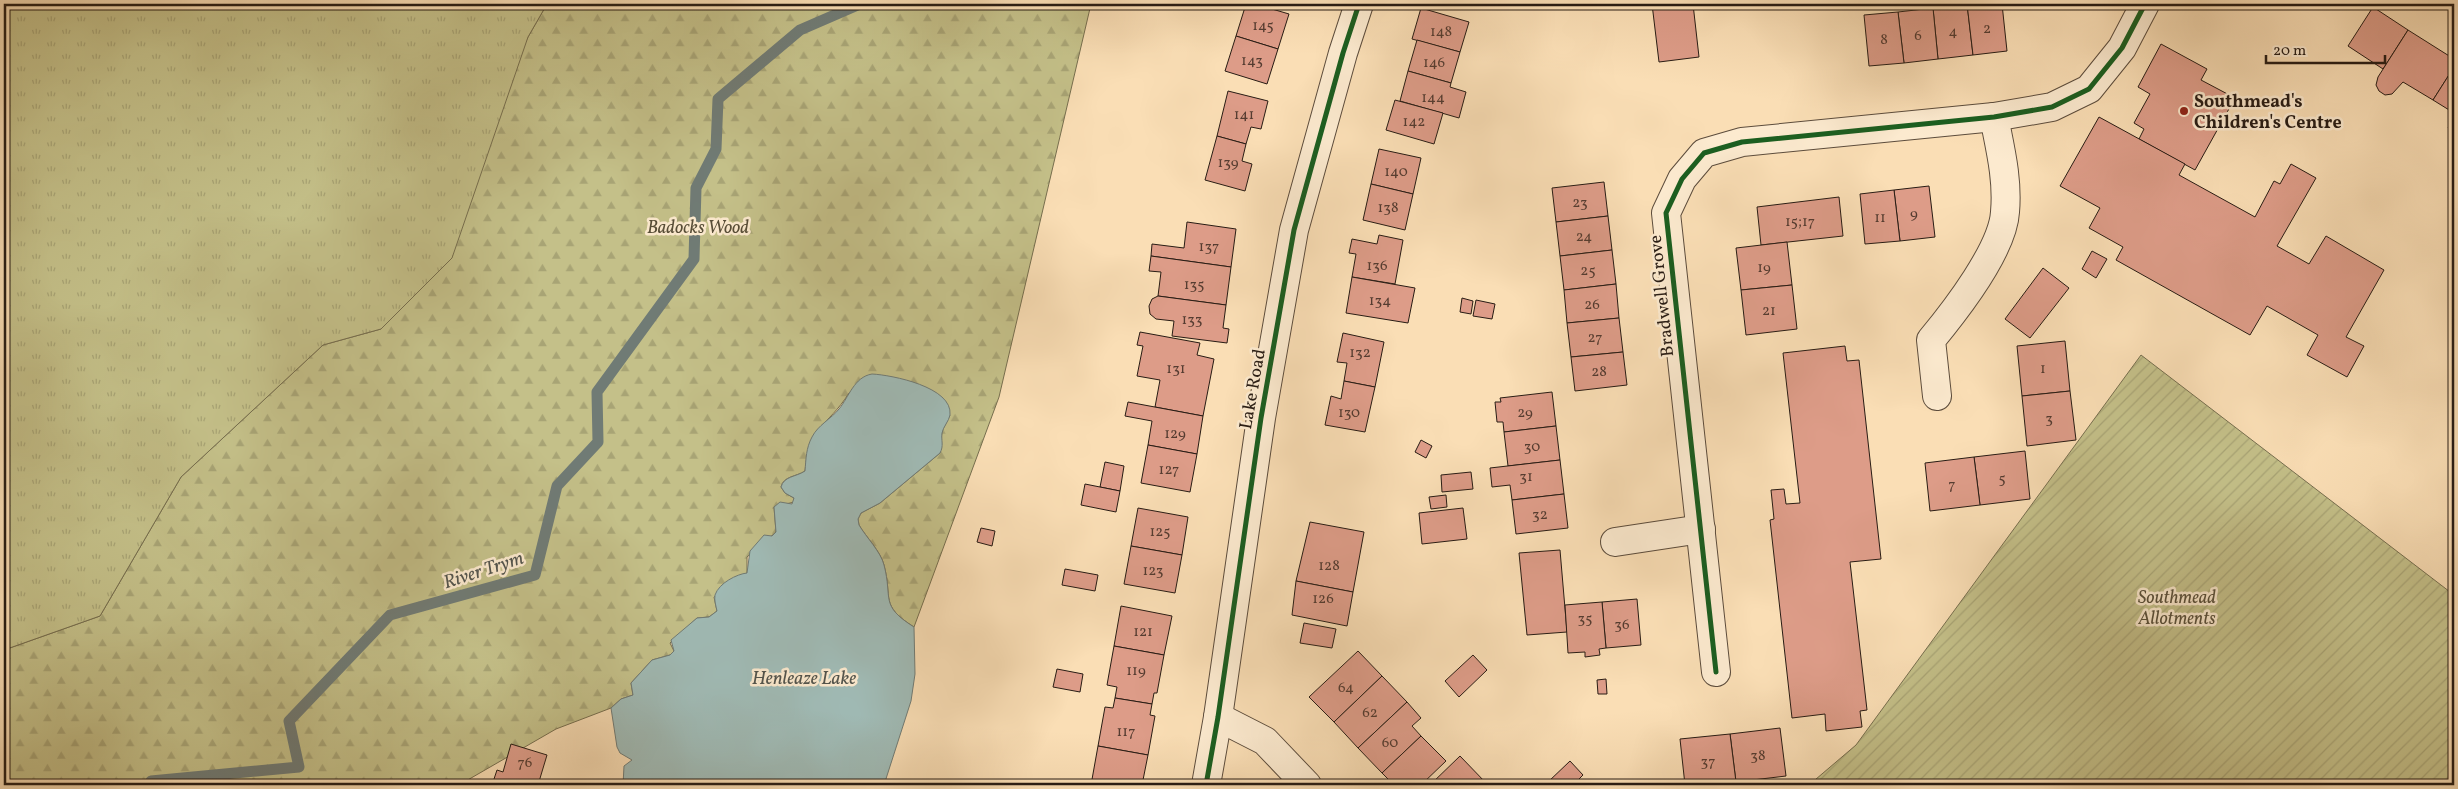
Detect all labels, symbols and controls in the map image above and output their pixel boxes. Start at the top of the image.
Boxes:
house number: 145 [1252,16,1274,37]
house number: 2 [1983,19,1991,40]
house number: 148 [1430,22,1452,43]
house number: 4 [1949,22,1958,43]
house number: 6 [1914,26,1922,47]
house number: 8 [1880,30,1888,51]
scale bar [2266,32,2384,64]
text: 20 m [2273,41,2306,62]
house number: 143 [1241,51,1263,72]
house number: 146 [1423,53,1445,74]
house number: 144 [1421,88,1445,109]
place label: Southmead's Children's Centre [2194,90,2342,136]
house number: 141 [1234,105,1254,126]
marker: Southmead's Children's Centre [2178,105,2190,117]
house number: 142 [1403,112,1425,133]
house number: 139 [1217,153,1239,174]
house number: 140 [1384,162,1408,183]
house number: 23 [1572,193,1588,214]
house number: 138 [1377,198,1399,219]
house number: 9 [1910,204,1918,225]
house number: 11 [1874,208,1886,229]
house number: 15;17 [1785,212,1815,233]
park label: Badocks Wood [647,216,749,241]
house number: 24 [1576,227,1592,248]
street label: Bradwell Grove [1644,234,1681,358]
house number: 137 [1199,237,1219,258]
house number: 136 [1366,256,1388,277]
house number: 19 [1757,258,1771,279]
house number: 25 [1580,261,1596,282]
house number: 135 [1184,275,1204,296]
house number: 134 [1369,291,1391,312]
house number: 26 [1584,295,1600,316]
house number: 21 [1762,301,1776,322]
house number: 133 [1181,310,1203,331]
house number: 27 [1588,328,1602,349]
house number: 132 [1349,343,1371,364]
street label: Lake Road [1234,347,1273,432]
house number: 131 [1166,359,1186,380]
house number: 1 [2040,359,2046,380]
house number: 28 [1591,362,1607,383]
house number: 130 [1338,403,1360,424]
house number: 29 [1517,403,1533,424]
house number: 3 [2045,409,2053,430]
house number: 129 [1164,424,1186,445]
house number: 30 [1524,437,1540,458]
house number: 127 [1159,460,1179,481]
house number: 31 [1519,467,1533,488]
house number: 5 [1998,469,2006,490]
house number: 7 [1948,475,1956,496]
house number: 32 [1532,505,1548,526]
house number: 125 [1149,522,1171,543]
water label: River Trym [440,546,527,596]
house number: 128 [1318,556,1340,577]
house number: 123 [1142,561,1164,582]
park label: Southmead Allotments [2137,586,2216,632]
house number: 126 [1312,589,1334,610]
house number: 35 [1578,609,1592,630]
house number: 36 [1614,615,1630,636]
house number: 121 [1133,622,1153,643]
house number: 119 [1126,661,1146,682]
water label: Henleaze Lake [752,666,856,692]
house number: 64 [1338,678,1354,699]
house number: 62 [1362,703,1378,724]
house number: 117 [1117,722,1135,743]
house number: 60 [1382,733,1398,754]
house number: 38 [1750,746,1766,767]
house number: 37 [1701,752,1715,773]
house number: 76 [518,753,532,774]

